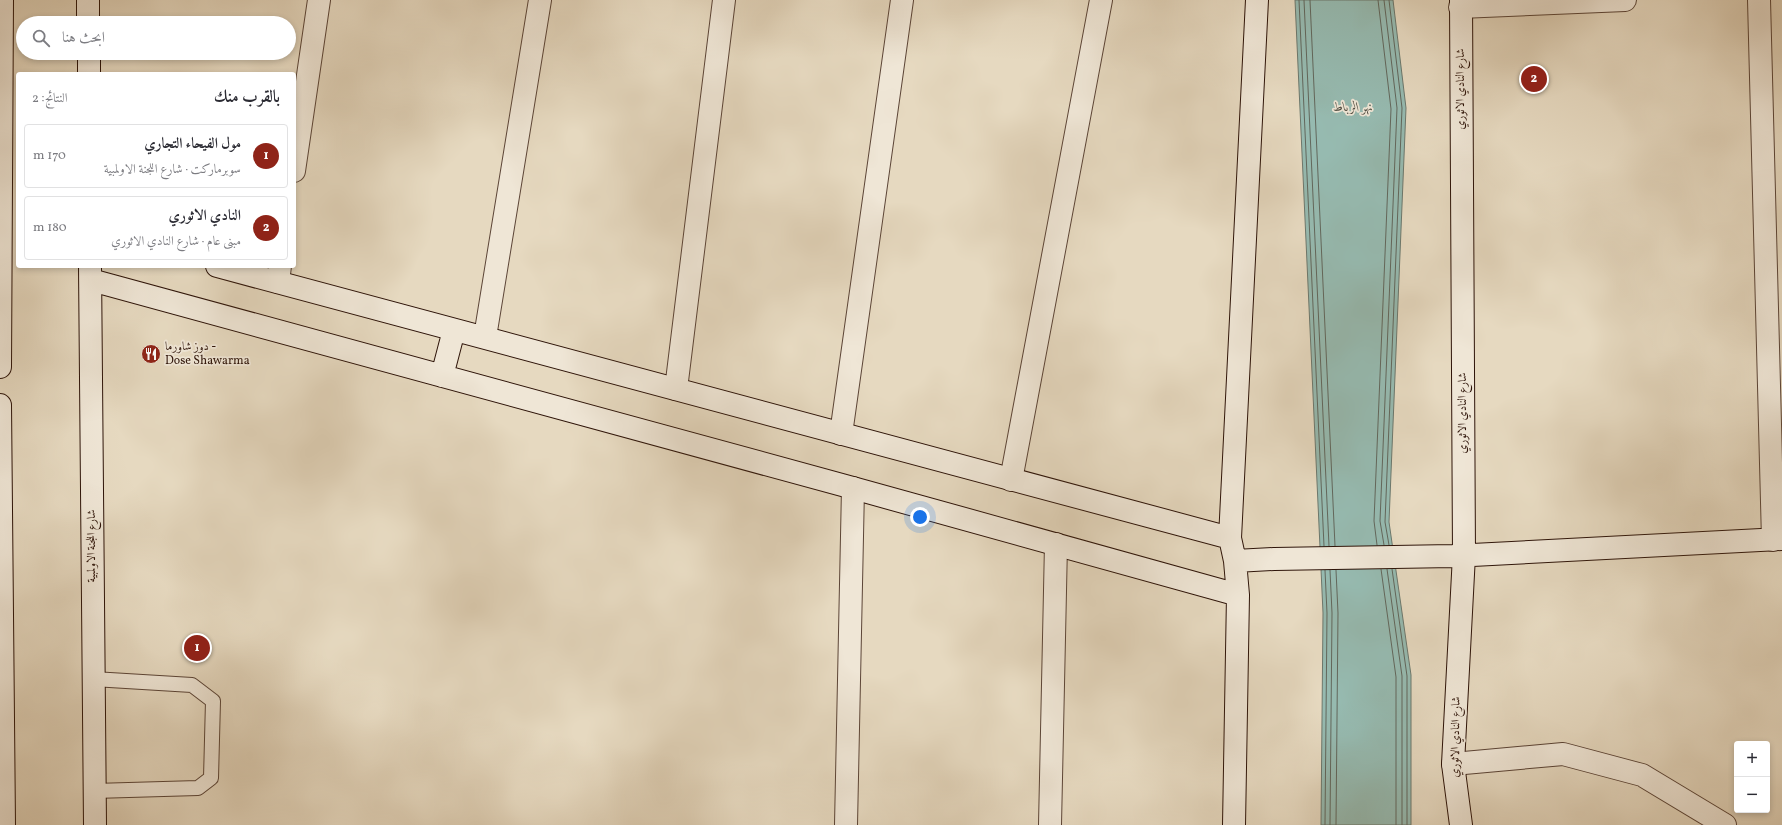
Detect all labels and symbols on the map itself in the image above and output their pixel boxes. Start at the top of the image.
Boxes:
street label: شارع النادي الاثوري [1453,48,1471,130]
pin: 2 [1521,64,1547,94]
water label: نهر الرباط [1333,99,1373,117]
place label: دوز شاورما - Dose Shawarma [165,339,250,369]
restaurant icon: دوز شاورما - Dose Shawarma [140,343,162,365]
street label: شارع النادي الاثوري [1455,372,1473,454]
your location [910,507,930,527]
street label: شارع اللجنة الاولمبية [84,509,102,583]
pin: 1 [184,633,210,663]
street label: شارع النادي الاثوري [1447,696,1467,778]

